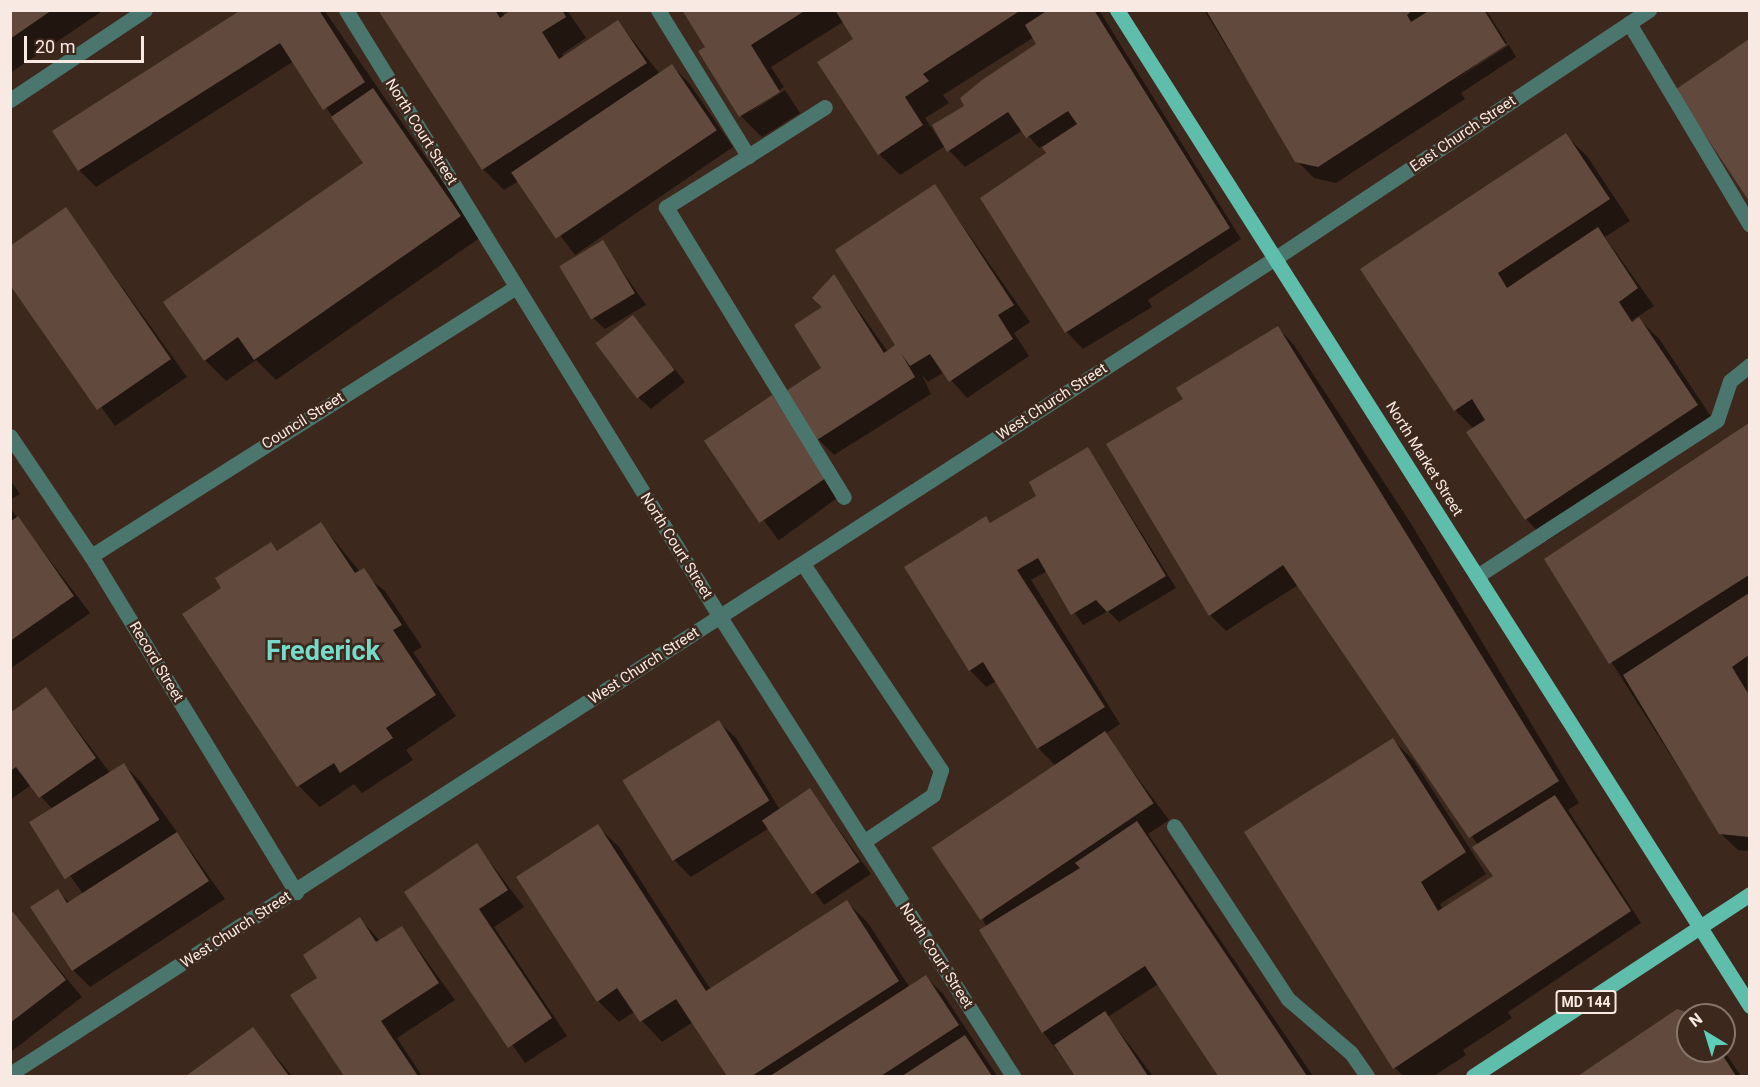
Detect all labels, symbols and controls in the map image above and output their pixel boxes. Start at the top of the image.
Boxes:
scale bar [27,24,147,62]
text: 20 m [35,36,75,57]
street label: North Court Street [381,76,461,188]
street label: East Church Street [1407,92,1519,176]
street label: West Church Street [993,360,1111,444]
street label: Council Street [259,389,347,453]
street label: North Market Street [1382,398,1466,520]
street label: North Court Street [636,490,716,602]
street label: Record Street [125,619,187,705]
street label: West Church Street [585,624,703,708]
district label: Frederick [266,636,380,668]
street label: West Church Street [177,888,295,972]
street label: North Court Street [895,900,977,1012]
road number: MD 144 [1554,991,1618,1013]
north arrow [1676,1003,1736,1063]
text: N [1686,1009,1706,1031]

